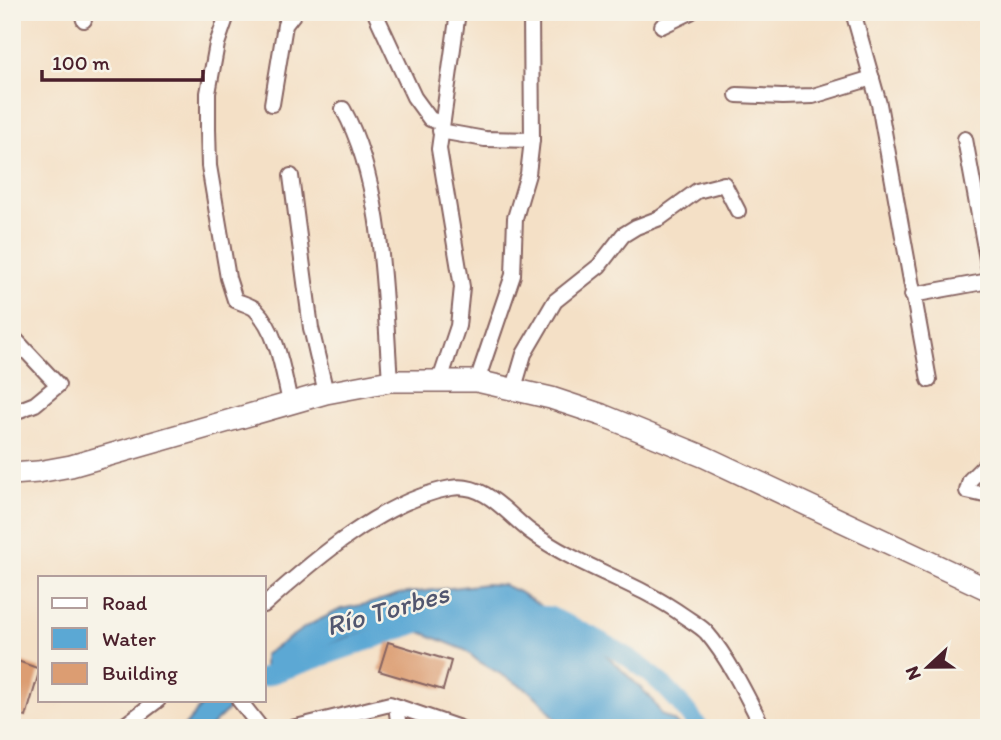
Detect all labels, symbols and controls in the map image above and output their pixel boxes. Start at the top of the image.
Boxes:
scale bar [42,38,203,82]
text: 100 m [52,50,110,75]
water label: Río Torbes [322,575,454,643]
legend [38,576,266,702]
text: Road [102,590,148,615]
text: Water [102,626,156,651]
north arrow [892,632,962,702]
text: Building [102,660,178,685]
text: N [900,663,926,683]

